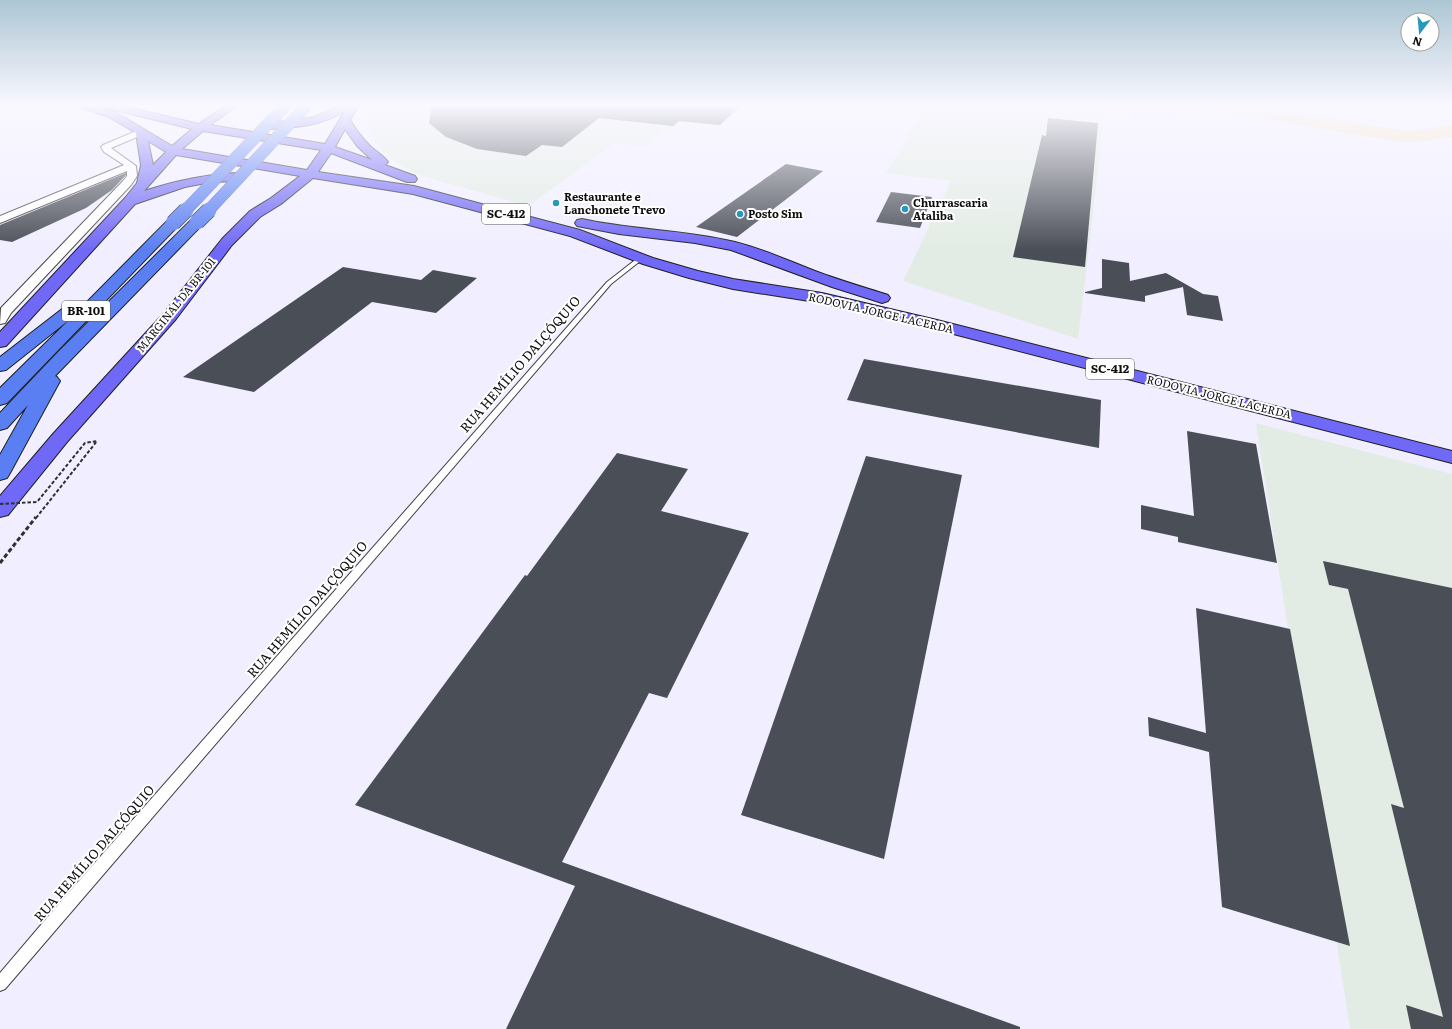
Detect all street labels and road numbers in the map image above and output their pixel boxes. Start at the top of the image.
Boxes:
road number: SC-412 [482,204,530,224]
street label: MARGINAL DA BR-101 [132,253,219,355]
street label: RODOVIA JORGE LACERDA [807,288,955,337]
street label: RUA HEMÍLIO DALÇÓQUIO [455,291,584,436]
road number: BR-101 [62,301,110,321]
road number: SC-412 [1086,359,1134,379]
street label: RODOVIA JORGE LACERDA [1145,370,1293,422]
street label: RUA HEMÍLIO DALÇÓQUIO [242,536,371,681]
street label: RUA HEMÍLIO DALÇÓQUIO [29,780,158,925]

